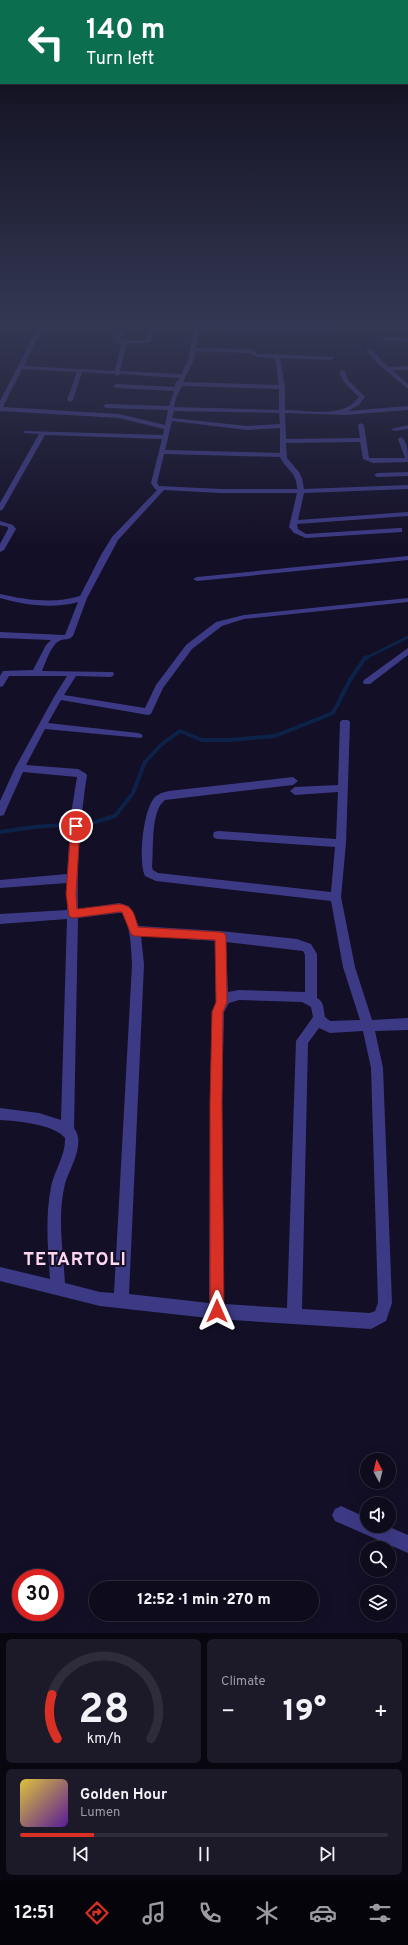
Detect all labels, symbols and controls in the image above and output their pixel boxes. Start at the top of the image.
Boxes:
text: 140 m [86,13,165,49]
icon: left [20,16,72,68]
text: Turn left [86,48,154,71]
pin [59,809,93,843]
icon: arrive [65,815,87,837]
district label: TETARTOLI [23,1249,127,1272]
position arrow [196,1290,238,1332]
north arrow [360,1453,396,1489]
map controls [360,1453,396,1621]
button: sound [360,1497,396,1533]
button: search [360,1541,396,1577]
speed limit sign: 30 [12,1569,64,1621]
button: layers [360,1585,396,1621]
text: 12:52 · 1 min · 270 m [137,1591,271,1610]
text: Climate [221,1674,266,1690]
text: 28 [78,1685,129,1738]
text: 19° [283,1694,326,1731]
text: − [221,1699,235,1726]
text: + [374,1699,388,1726]
text: km/h [86,1730,121,1748]
text: Golden Hour [80,1786,167,1805]
text: Lumen [80,1805,120,1821]
icon: previous [70,1843,92,1865]
icon: pause [193,1843,215,1865]
icon: next [316,1843,338,1865]
icon: directions [83,1899,111,1927]
icon: music [140,1899,168,1927]
icon: phone [196,1899,224,1927]
icon: climate [253,1899,281,1927]
icon: car [309,1899,337,1927]
icon: filters [366,1899,394,1927]
text: 12:51 [14,1902,55,1925]

